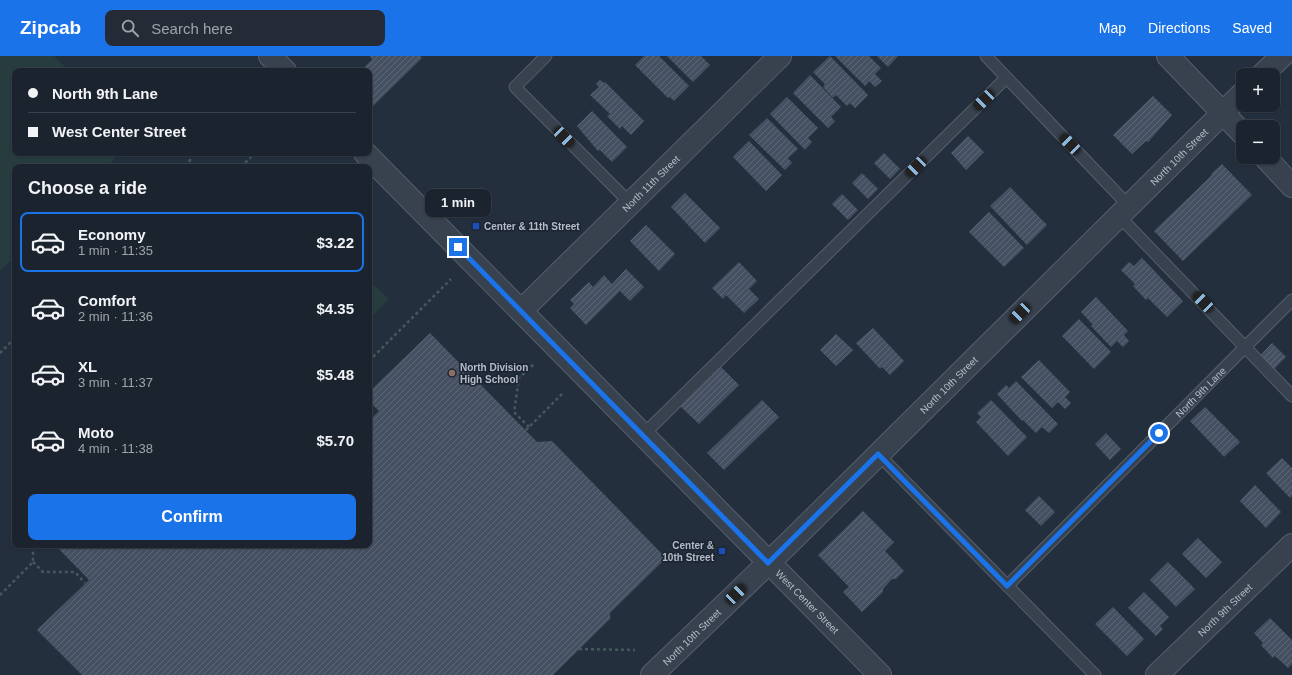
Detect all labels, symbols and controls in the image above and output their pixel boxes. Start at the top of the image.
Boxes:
search box [105,10,385,46]
text: Zipcab [20,17,81,38]
icon: search [119,17,141,39]
text: Search here [151,20,233,37]
text: Map [1099,20,1126,36]
text: Directions [1148,20,1210,36]
text: Saved [1232,20,1272,36]
map controls [1236,68,1280,164]
button: + [1236,68,1280,112]
text: North 9th Lane [52,85,158,102]
car [971,87,997,113]
button: − [1236,120,1280,164]
text: West Center Street [52,123,186,140]
car [551,124,577,150]
street label: North 10th Street [1148,126,1210,188]
car [1057,131,1083,157]
street label: North 11th Street [620,153,682,214]
car [903,154,929,180]
text: Choose a ride [28,178,147,198]
callout: 1 min [425,189,491,217]
text: 1 min [441,195,475,210]
marker: Center & 11th Street [471,221,481,231]
place label: Center & 11th Street [484,221,580,232]
icon: car [30,224,66,260]
text: Economy [78,226,146,243]
text: $3.22 [316,234,354,251]
route end [449,238,467,256]
text: 1 min · 11:35 [78,243,153,258]
car [1190,289,1216,315]
icon: car [30,290,66,326]
text: Comfort [78,292,136,309]
text: $4.35 [316,300,354,317]
car [1007,300,1033,326]
text: 2 min · 11:36 [78,309,153,324]
street label: North 10th Street [918,354,980,416]
icon: car [30,356,66,392]
text: XL [78,358,97,375]
place label: North Division High School [460,362,528,385]
street label: North 9th Lane [1174,365,1228,420]
text: $5.48 [316,366,354,383]
marker: North Division High School [447,368,457,378]
text: 3 min · 11:37 [78,375,153,390]
icon: car [30,422,66,458]
text: Moto [78,424,114,441]
route start [1150,424,1168,442]
text: $5.70 [316,432,354,449]
text: 4 min · 11:38 [78,441,153,456]
button: Confirm [28,494,356,540]
place label: Center & 10th Street [662,540,715,563]
marker: Center & 10th Street [717,546,727,556]
street label: West Center Street [773,568,841,636]
car [723,581,749,607]
street label: North 9th Street [1196,582,1254,639]
street label: North 10th Street [661,607,723,668]

